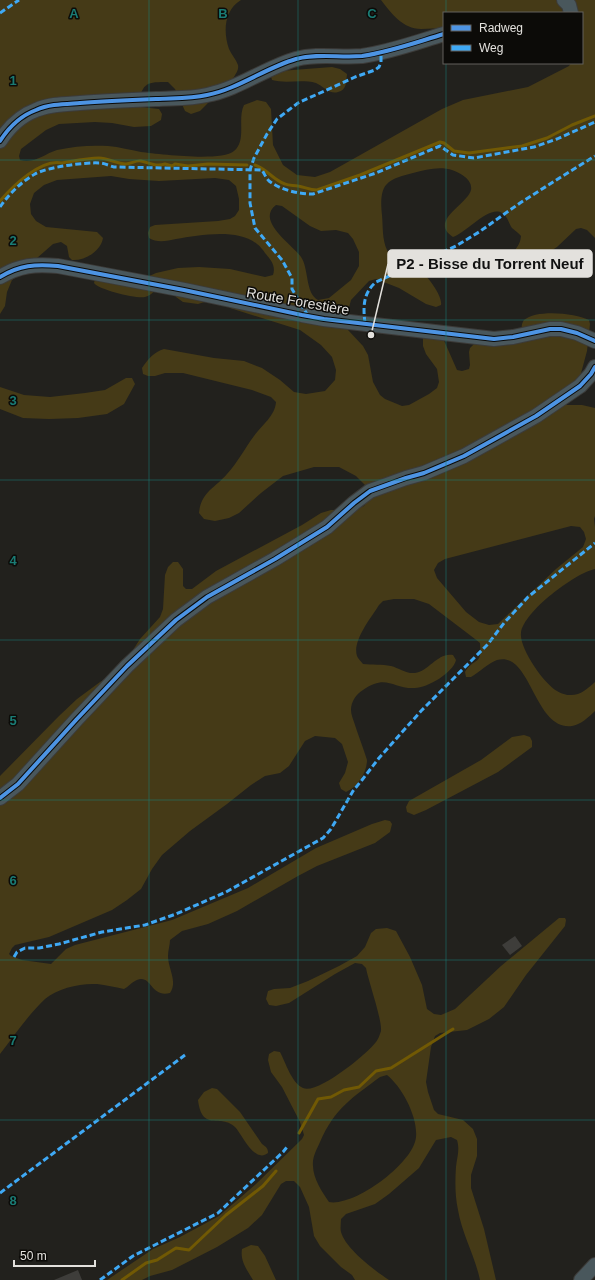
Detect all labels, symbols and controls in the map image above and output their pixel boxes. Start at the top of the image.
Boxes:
text: A [69,6,79,21]
text: B [218,6,228,21]
text: C [367,6,377,21]
legend [443,12,583,64]
text: Radweg [479,21,523,35]
text: Weg [479,41,503,55]
text: 1 [9,73,17,88]
text: 2 [9,233,17,248]
callout: P2 - Bisse du Torrent Neuf [388,250,592,277]
text: P2 - Bisse du Torrent Neuf [396,255,585,272]
street label: Route Forestière [245,284,351,318]
text: 3 [9,393,17,408]
text: 4 [9,553,17,568]
text: 5 [9,713,17,728]
text: 6 [9,873,17,888]
text: 7 [9,1033,17,1048]
text: 8 [9,1193,17,1208]
scale bar [14,1242,95,1268]
text: 50 m [20,1249,47,1263]

